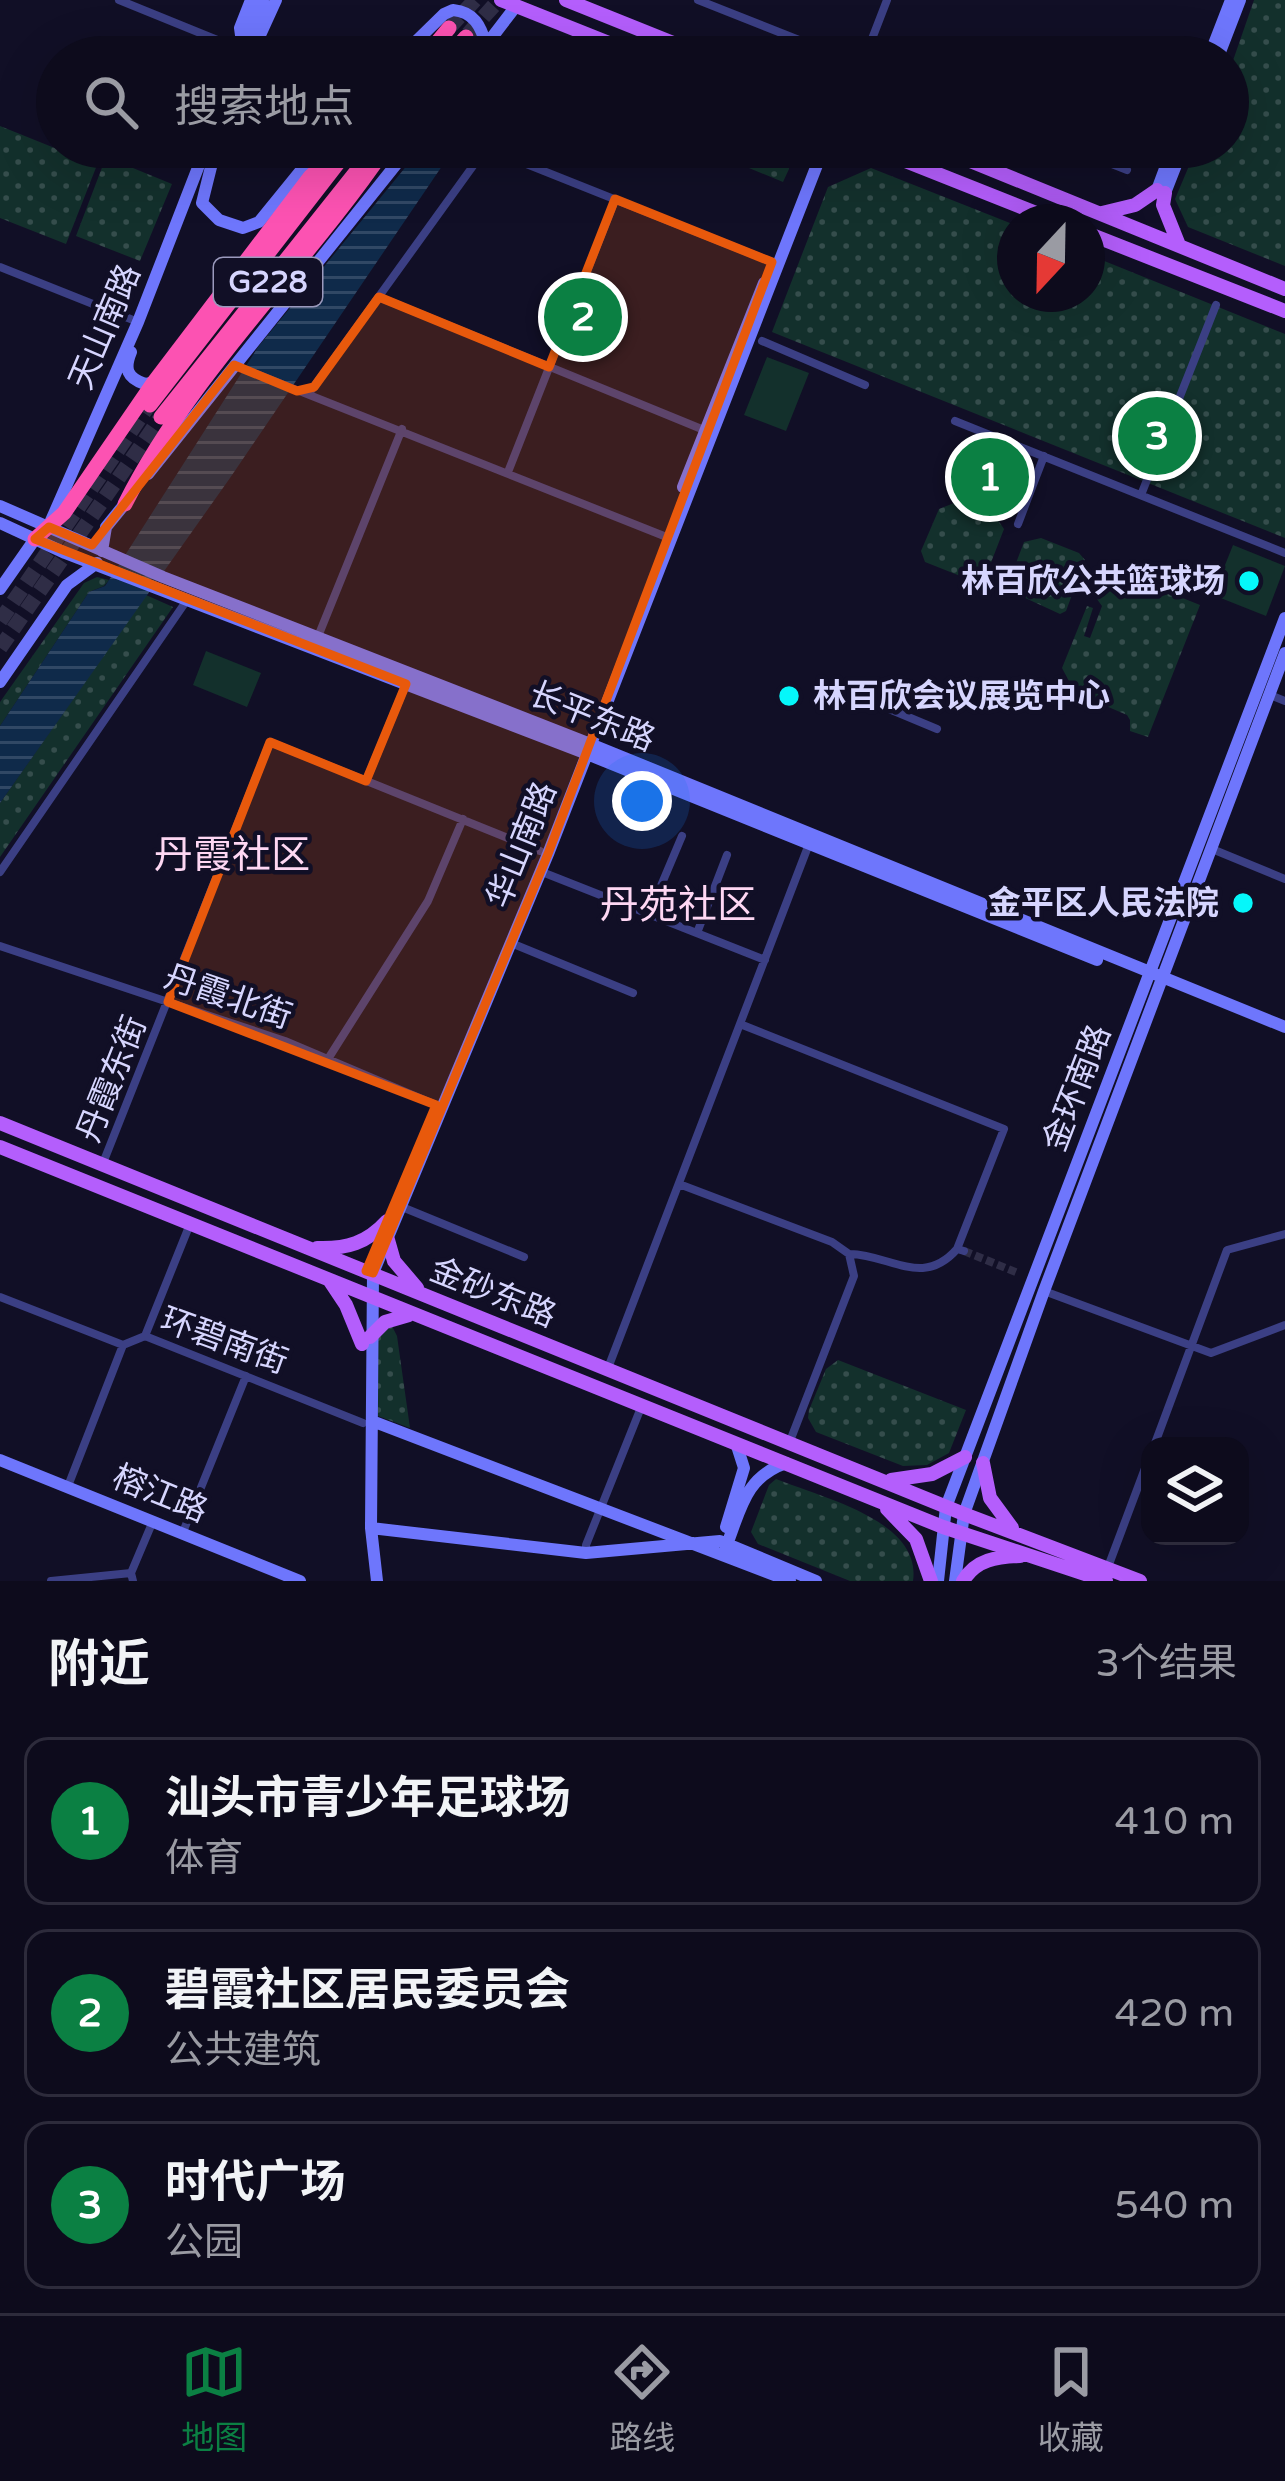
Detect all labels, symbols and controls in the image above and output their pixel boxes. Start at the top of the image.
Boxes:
search box [36,36,1249,168]
icon: search [78,69,144,135]
text: 搜索地点 [174,81,354,135]
north arrow [997,204,1105,312]
road number: G228 [214,258,322,306]
street label: 天山南路 [61,259,149,395]
pin: 2 [544,272,622,362]
pin: 3 [1118,391,1196,481]
pin: 1 [951,432,1029,522]
place label: 林百欣公共篮球场 [961,562,1225,601]
marker: 林百欣公共篮球场 [1236,568,1262,594]
street label: 长平东路 [524,674,660,760]
place label: 林百欣会议展览中心 [813,677,1110,716]
marker: 林百欣会议展览中心 [776,683,802,709]
your location [612,771,672,831]
street label: 华山南路 [479,777,565,913]
district label: 丹霞社区 [154,832,310,879]
district label: 丹苑社区 [600,882,756,929]
place label: 金平区人民法院 [988,884,1219,923]
marker: 金平区人民法院 [1230,890,1256,916]
street label: 丹霞北街 [159,957,297,1037]
street label: 丹霞东街 [69,1011,155,1147]
street label: 金环南路 [1035,1019,1119,1157]
street label: 金砂东路 [425,1250,561,1336]
street label: 环碧南街 [155,1300,293,1382]
map controls [1141,1437,1249,1545]
button: layers [1141,1437,1249,1545]
street label: 榕江路 [107,1457,213,1531]
text: 附近 [48,1634,150,1696]
text: 3个结果 [1096,1640,1237,1687]
text: 汕头市青少年足球场 [165,1772,570,1826]
text: 1 [78,1798,102,1845]
text: 410 m [1115,1798,1234,1845]
text: 体育 [165,1835,243,1882]
text: 碧霞社区居民委员会 [165,1964,570,2018]
text: 2 [78,1990,102,2037]
text: 420 m [1115,1990,1234,2037]
text: 公共建筑 [165,2027,321,2074]
text: 时代广场 [165,2156,345,2210]
text: 3 [78,2182,102,2229]
text: 540 m [1115,2182,1234,2229]
text: 公园 [165,2219,243,2266]
tab: 地图 [181,2339,247,2459]
tab: 路线 [609,2339,675,2459]
tab: 收藏 [1038,2339,1104,2459]

